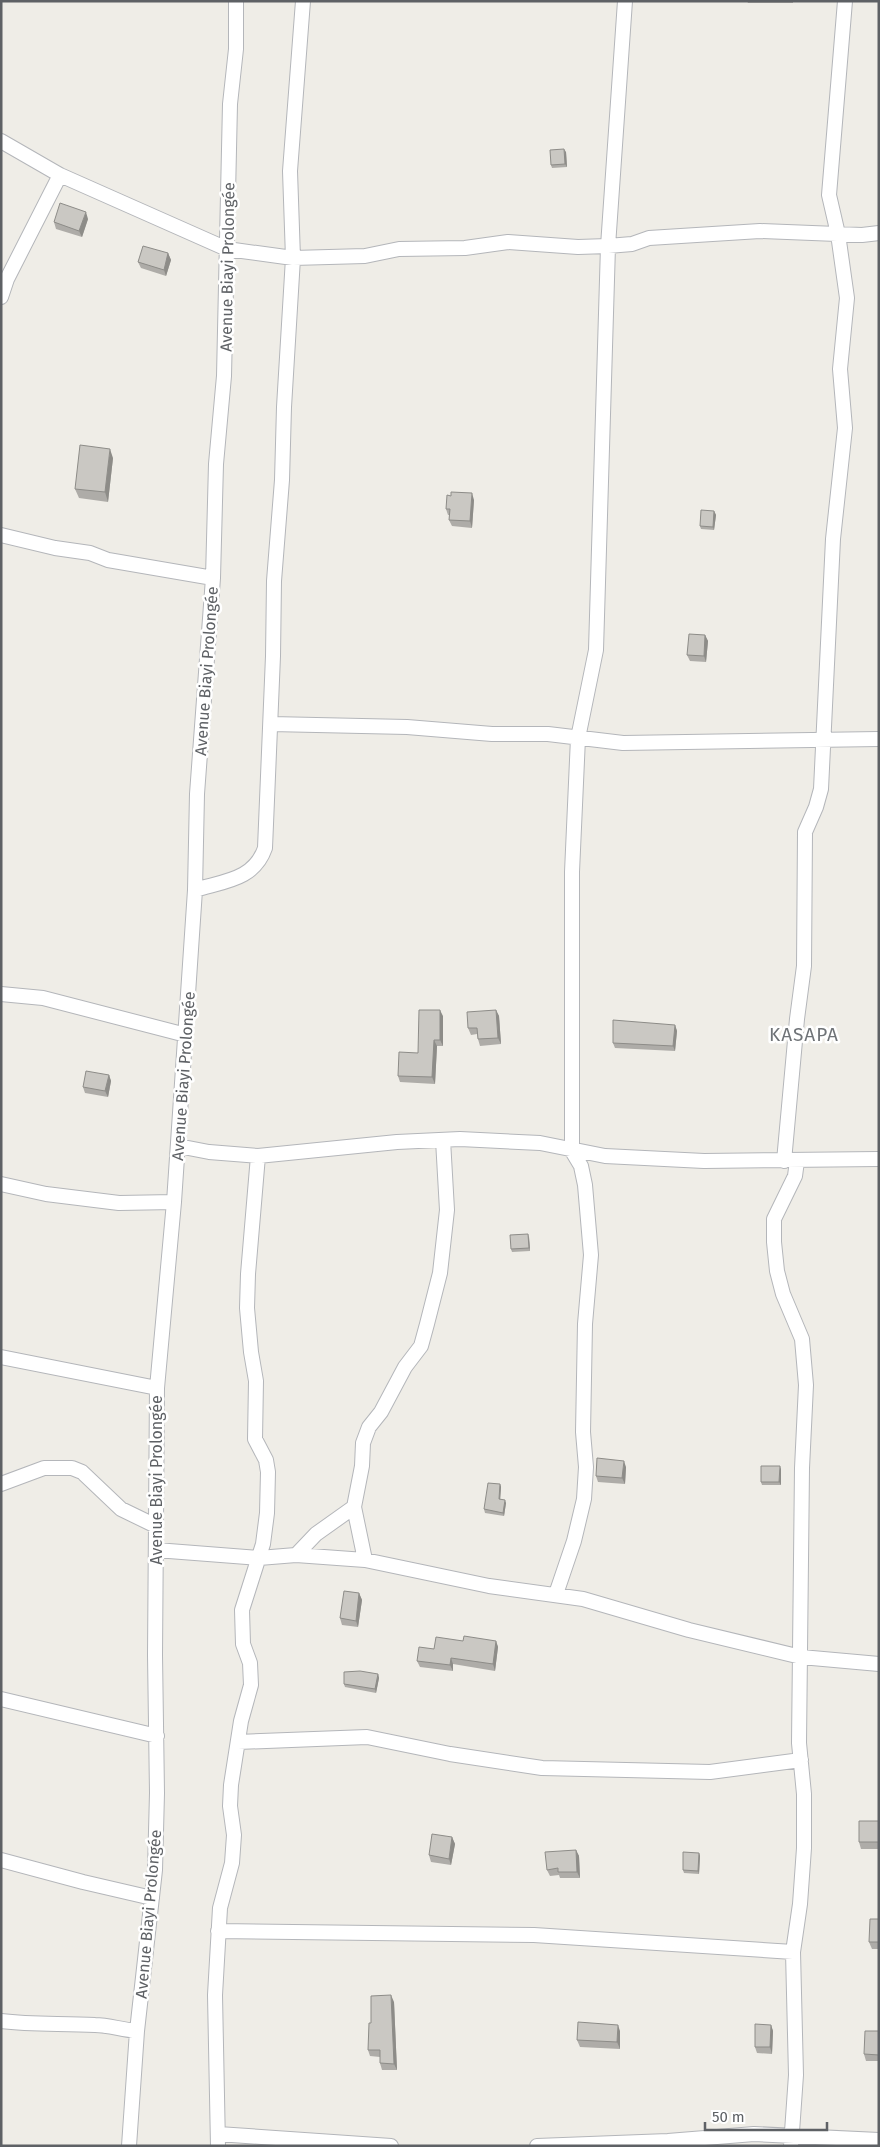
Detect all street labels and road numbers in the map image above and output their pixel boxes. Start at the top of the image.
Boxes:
street label: Avenue Biayi Prolongée [217,182,238,352]
street label: Avenue Biayi Prolongée [191,586,222,756]
street label: Avenue Biayi Prolongée [168,991,199,1161]
street label: Avenue Biayi Prolongée [147,1395,166,1565]
street label: Avenue Biayi Prolongée [132,1829,165,1999]

